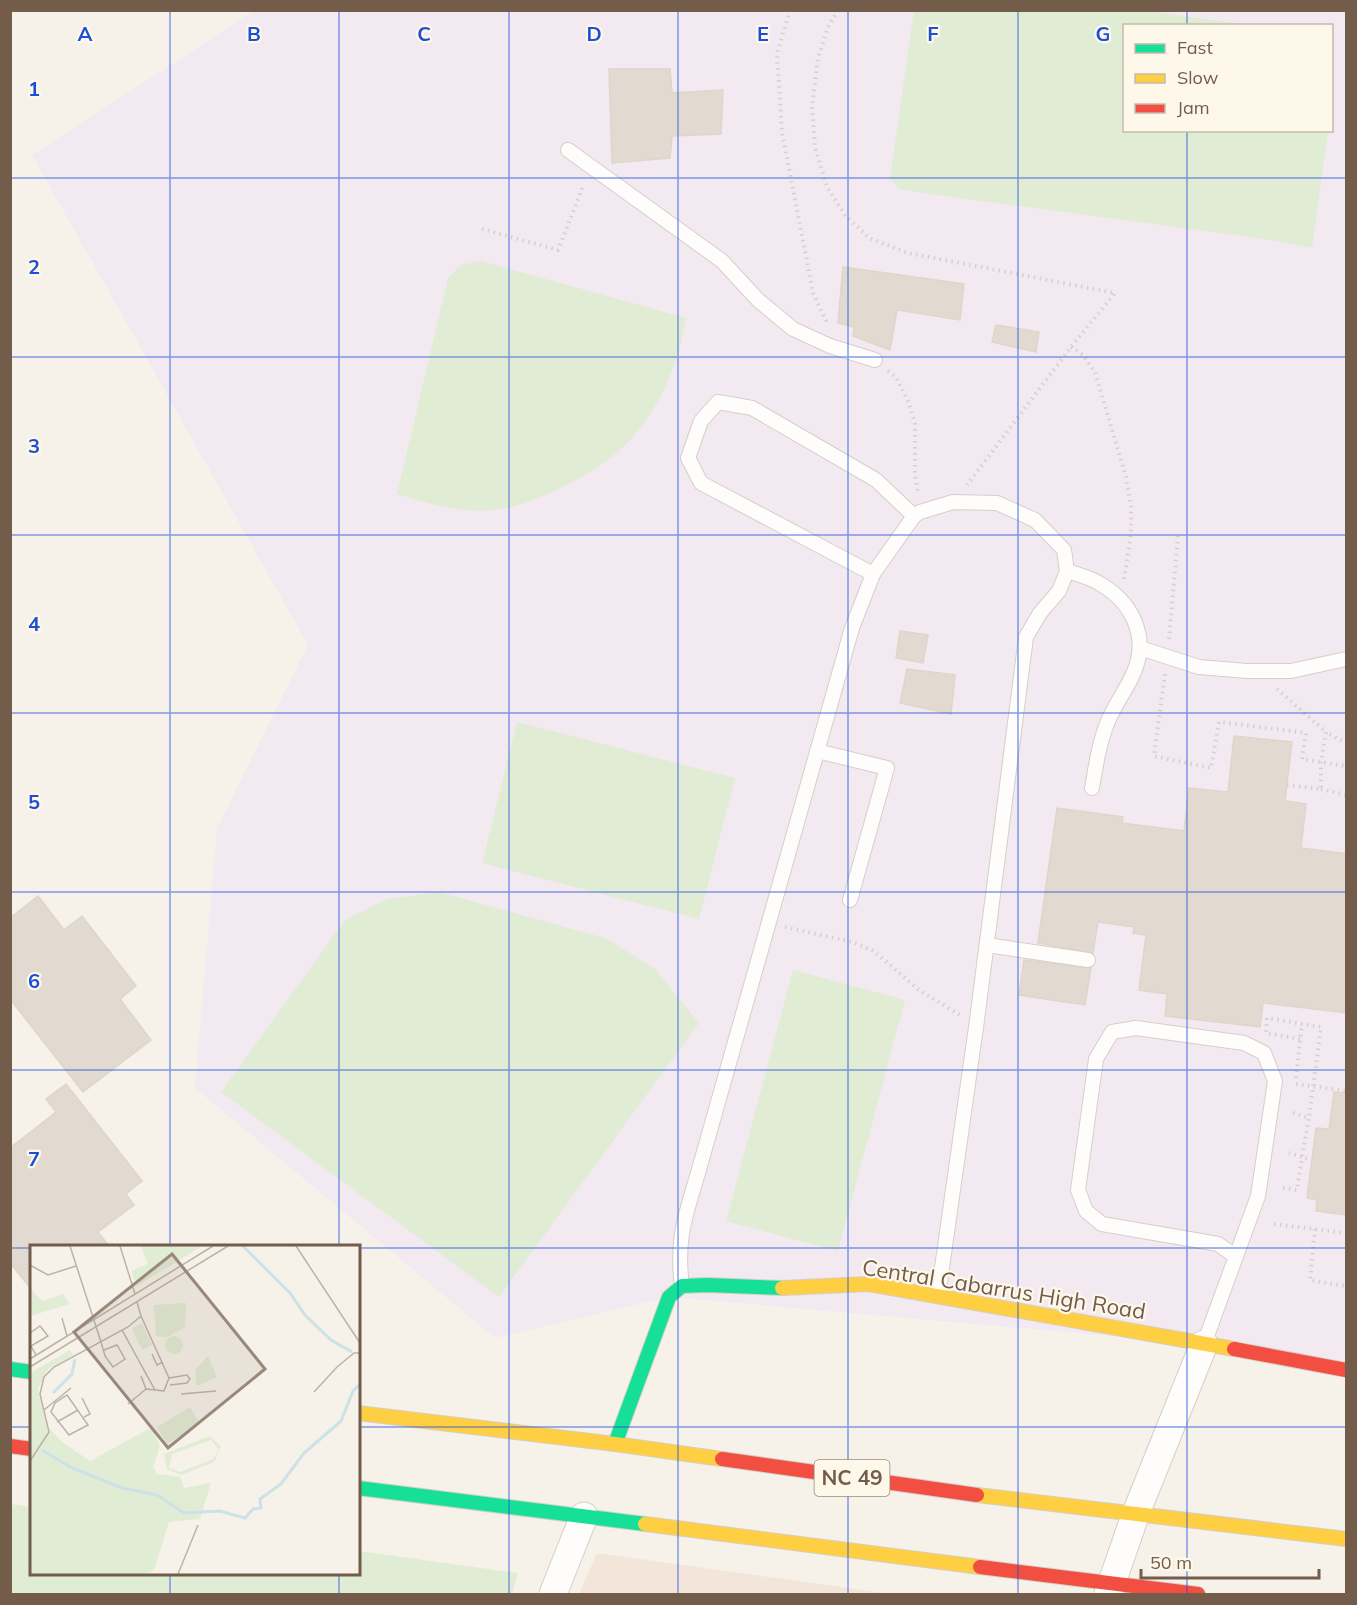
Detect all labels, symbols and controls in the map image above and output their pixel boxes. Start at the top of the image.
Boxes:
text: A [78,21,93,46]
text: B [247,21,261,46]
text: C [417,21,431,46]
text: D [586,21,602,46]
text: E [757,21,769,46]
text: F [927,21,939,46]
text: G [1096,21,1110,46]
legend [1123,24,1333,132]
text: Fast [1177,36,1213,59]
text: Slow [1177,66,1219,89]
text: 1 [28,76,40,101]
text: Jam [1177,96,1210,119]
text: 2 [28,254,40,279]
text: 3 [28,433,40,458]
text: 4 [28,611,40,636]
text: 5 [28,789,40,814]
text: 6 [28,968,40,993]
text: 7 [28,1146,40,1171]
inset map [30,1245,360,1575]
street label: Central Cabarrus High Road [860,1253,1148,1325]
road number: NC 49 [814,1460,890,1496]
scale bar [1141,1542,1320,1580]
text: 50 m [1150,1551,1192,1574]

